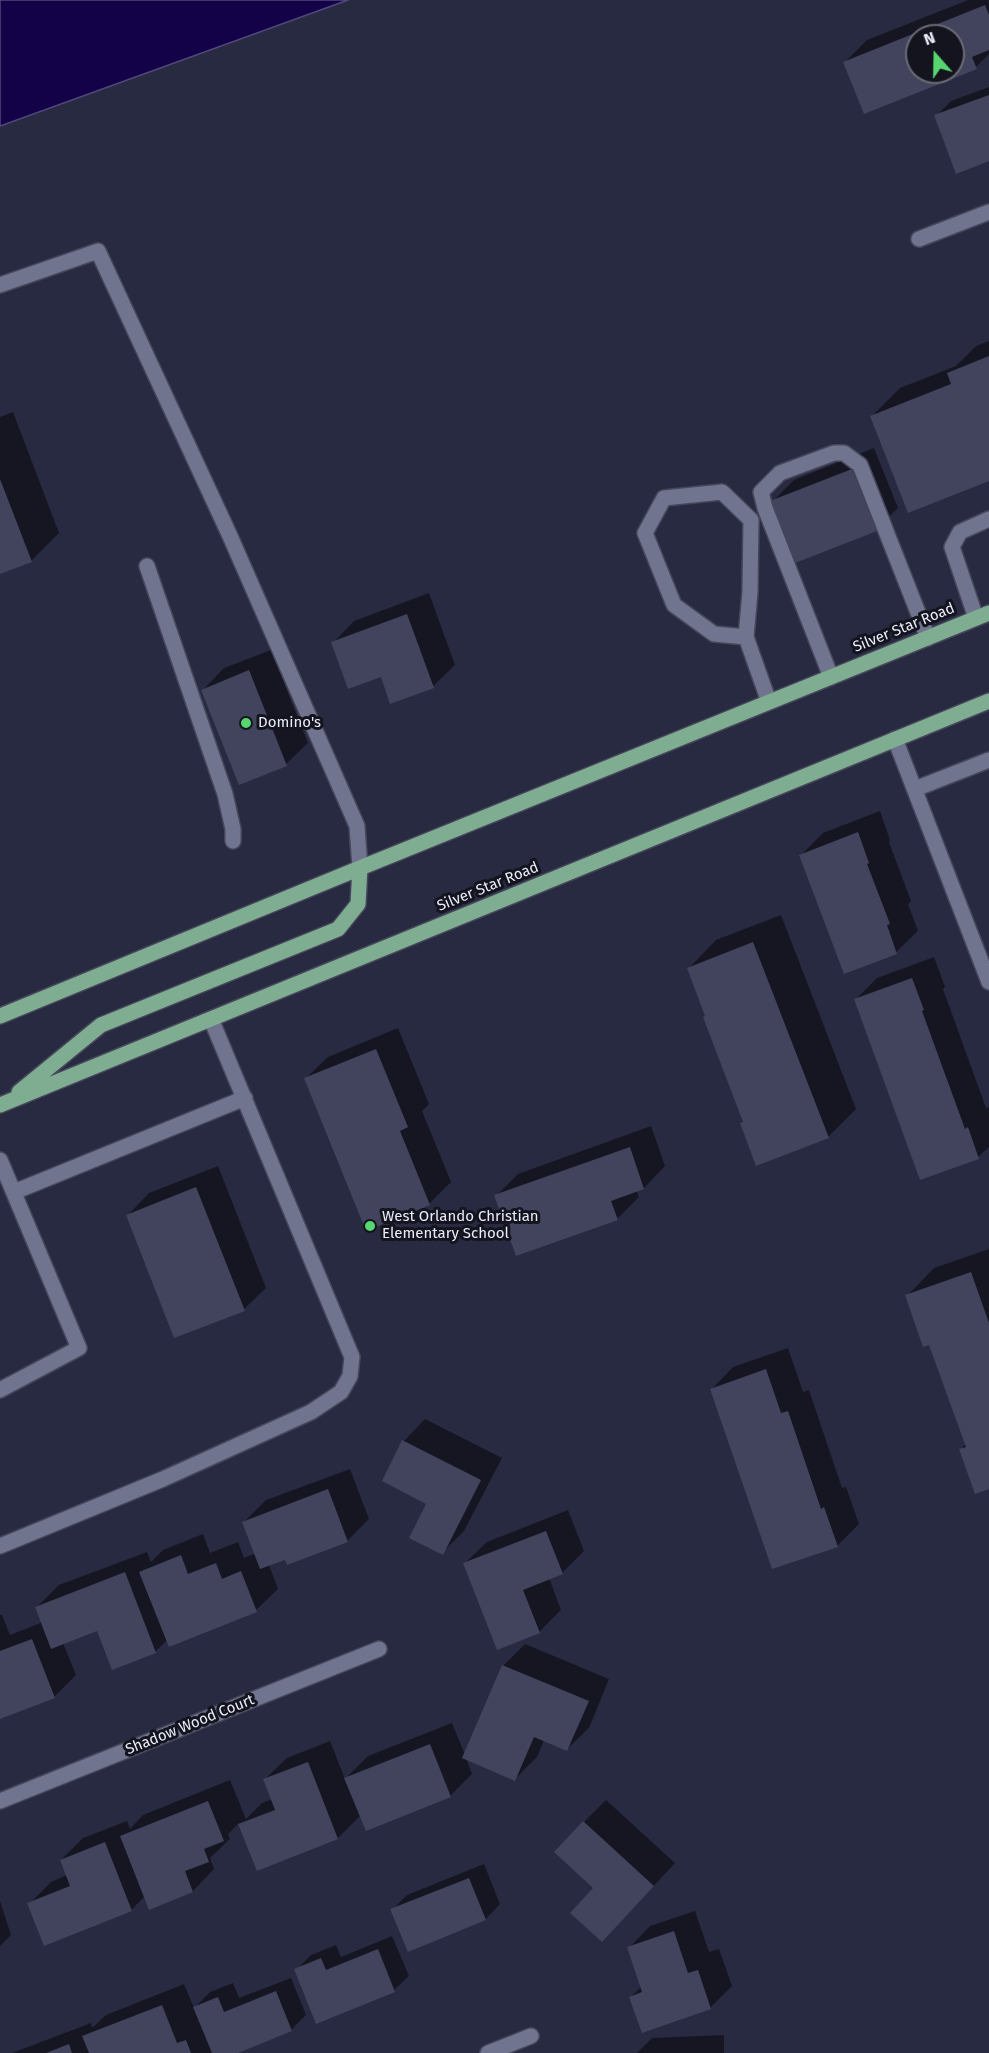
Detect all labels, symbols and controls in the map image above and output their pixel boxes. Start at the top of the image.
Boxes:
north arrow [905,24,965,84]
text: N [921,28,938,49]
street label: Silver Star Road [851,599,957,657]
place label: Domino's [258,714,321,732]
marker: Domino's [239,716,253,730]
street label: Silver Star Road [435,858,541,916]
place label: West Orlando Christian Elementary School [382,1208,539,1243]
marker: West Orlando Christian Elementary School [363,1219,377,1233]
street label: Shadow Wood Court [123,1691,257,1759]

